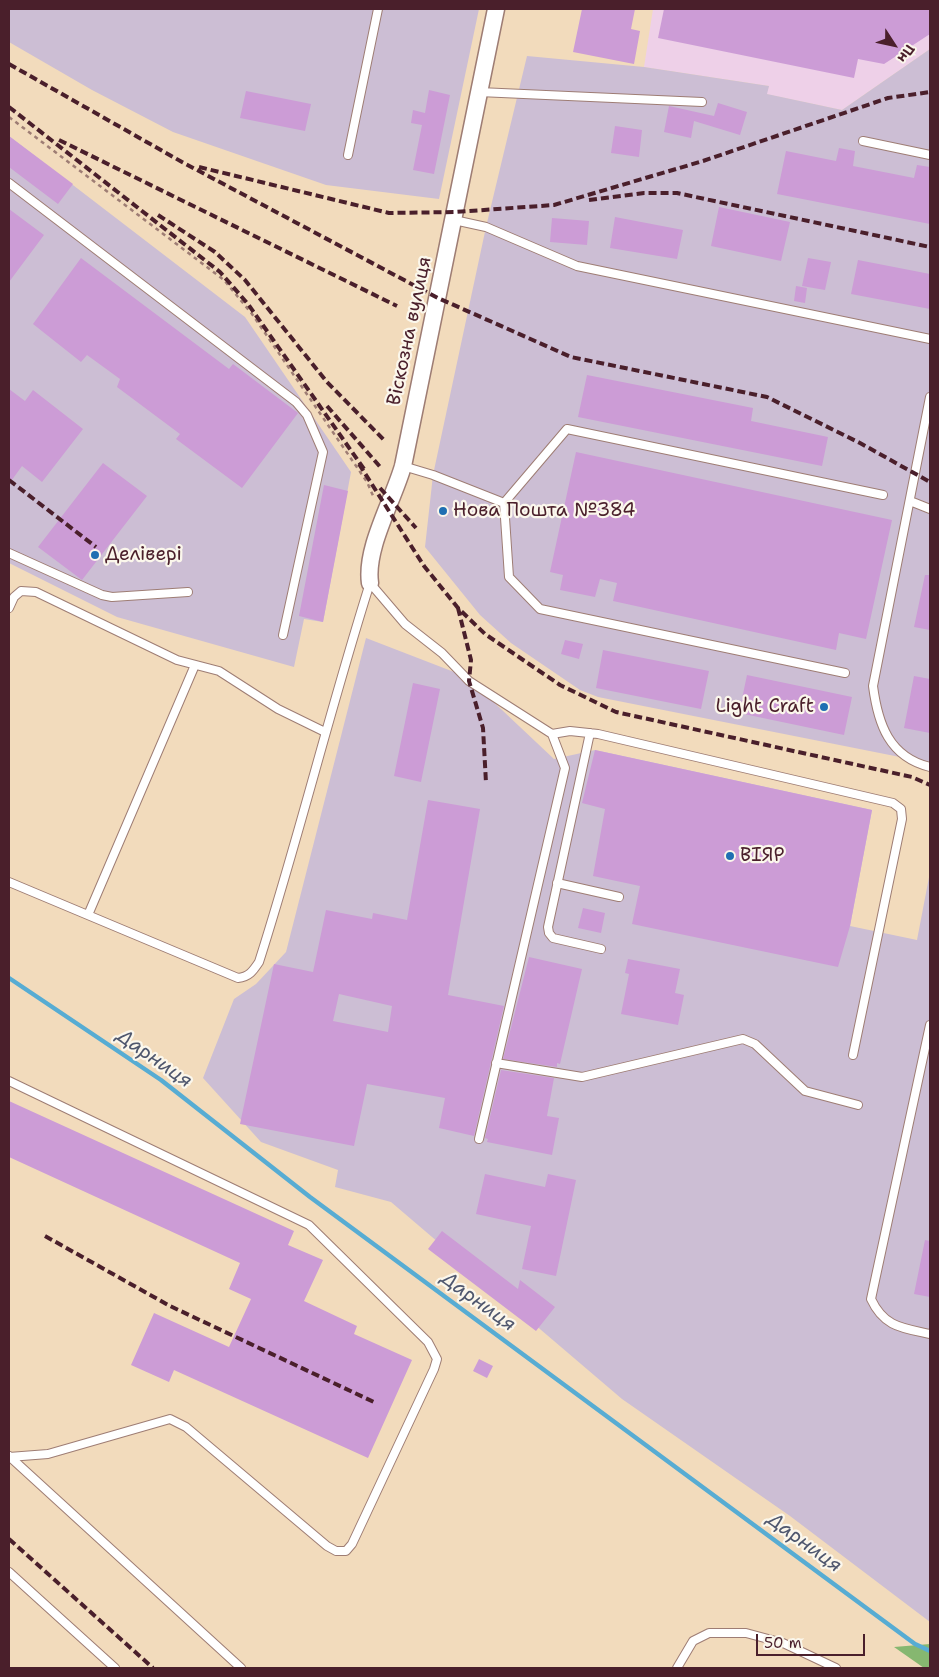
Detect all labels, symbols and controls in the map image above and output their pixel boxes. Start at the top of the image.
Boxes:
north arrow [869,20,919,70]
text: Пн [894,41,919,66]
street label: Віскозна вулиця [383,255,437,407]
place label: Нова Пошта №384 [453,500,636,522]
marker: Нова Пошта №384 [437,505,449,517]
place label: Делівері [105,544,182,566]
marker: Делівері [89,549,101,561]
place label: Light Craft [716,696,814,718]
marker: Light Craft [818,701,830,713]
place label: ВІЯР [740,845,784,867]
marker: ВІЯР [724,850,736,862]
water label: Дарниця [112,1024,196,1094]
water label: Дарниця [436,1267,520,1337]
water label: Дарниця [762,1508,846,1578]
scale bar [759,1624,868,1656]
text: 50 m [764,1633,802,1653]

